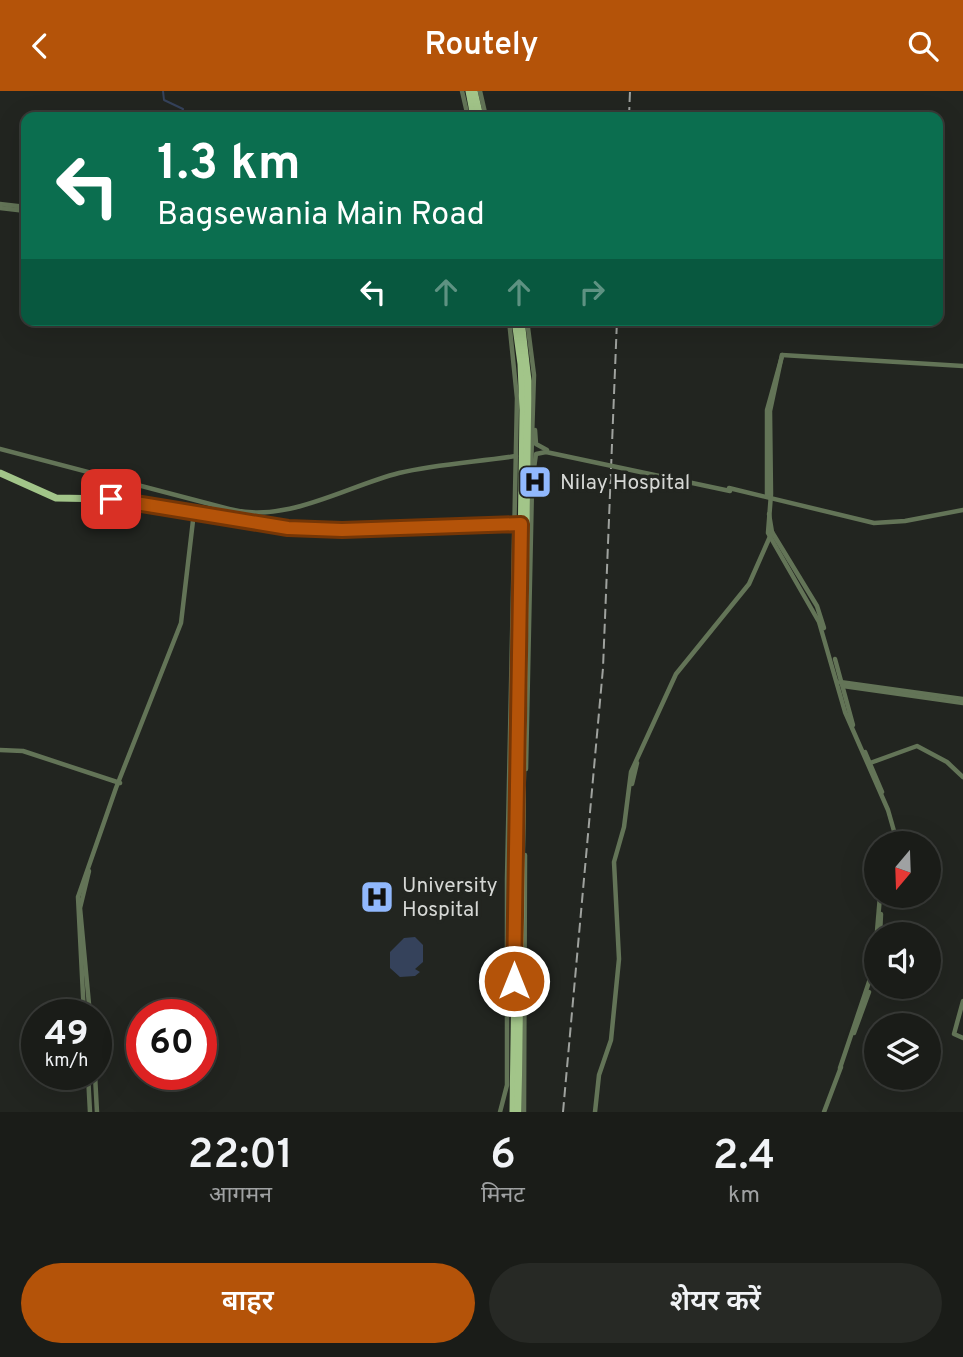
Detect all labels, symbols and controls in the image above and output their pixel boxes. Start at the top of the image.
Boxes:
text: Routely [424,26,539,66]
icon: back [21,27,59,65]
icon: search [904,27,942,65]
text: 1.3 km [157,135,301,197]
icon: left [42,140,133,231]
text: Bagsewania Main Road [157,196,485,236]
icon: left [354,273,392,311]
icon: ahead [427,273,465,311]
icon: ahead [500,273,538,311]
icon: right [573,273,611,311]
hospital icon: Nilay Hospital [516,463,554,501]
pin [81,469,141,529]
place label: Nilay Hospital [560,470,690,497]
icon: arrive [92,480,130,518]
north arrow [864,831,942,908]
map controls [864,831,941,1090]
place label: University Hospital [402,873,498,924]
hospital icon: University Hospital [358,878,396,916]
button: sound [864,922,941,999]
position arrow [477,944,551,1018]
speed limit sign: 60 [126,999,217,1090]
text: 49 [44,1013,89,1057]
button: layers [864,1013,941,1090]
text: km/h [45,1050,88,1073]
text: 22:01 [188,1130,293,1183]
text: 6 [490,1130,516,1183]
text: 2.4 [713,1131,775,1184]
text: आगमन [209,1182,272,1211]
text: मिनट [481,1182,525,1211]
text: km [728,1182,760,1211]
button: बाहर [21,1263,475,1343]
button: शेयर करें [489,1263,942,1343]

